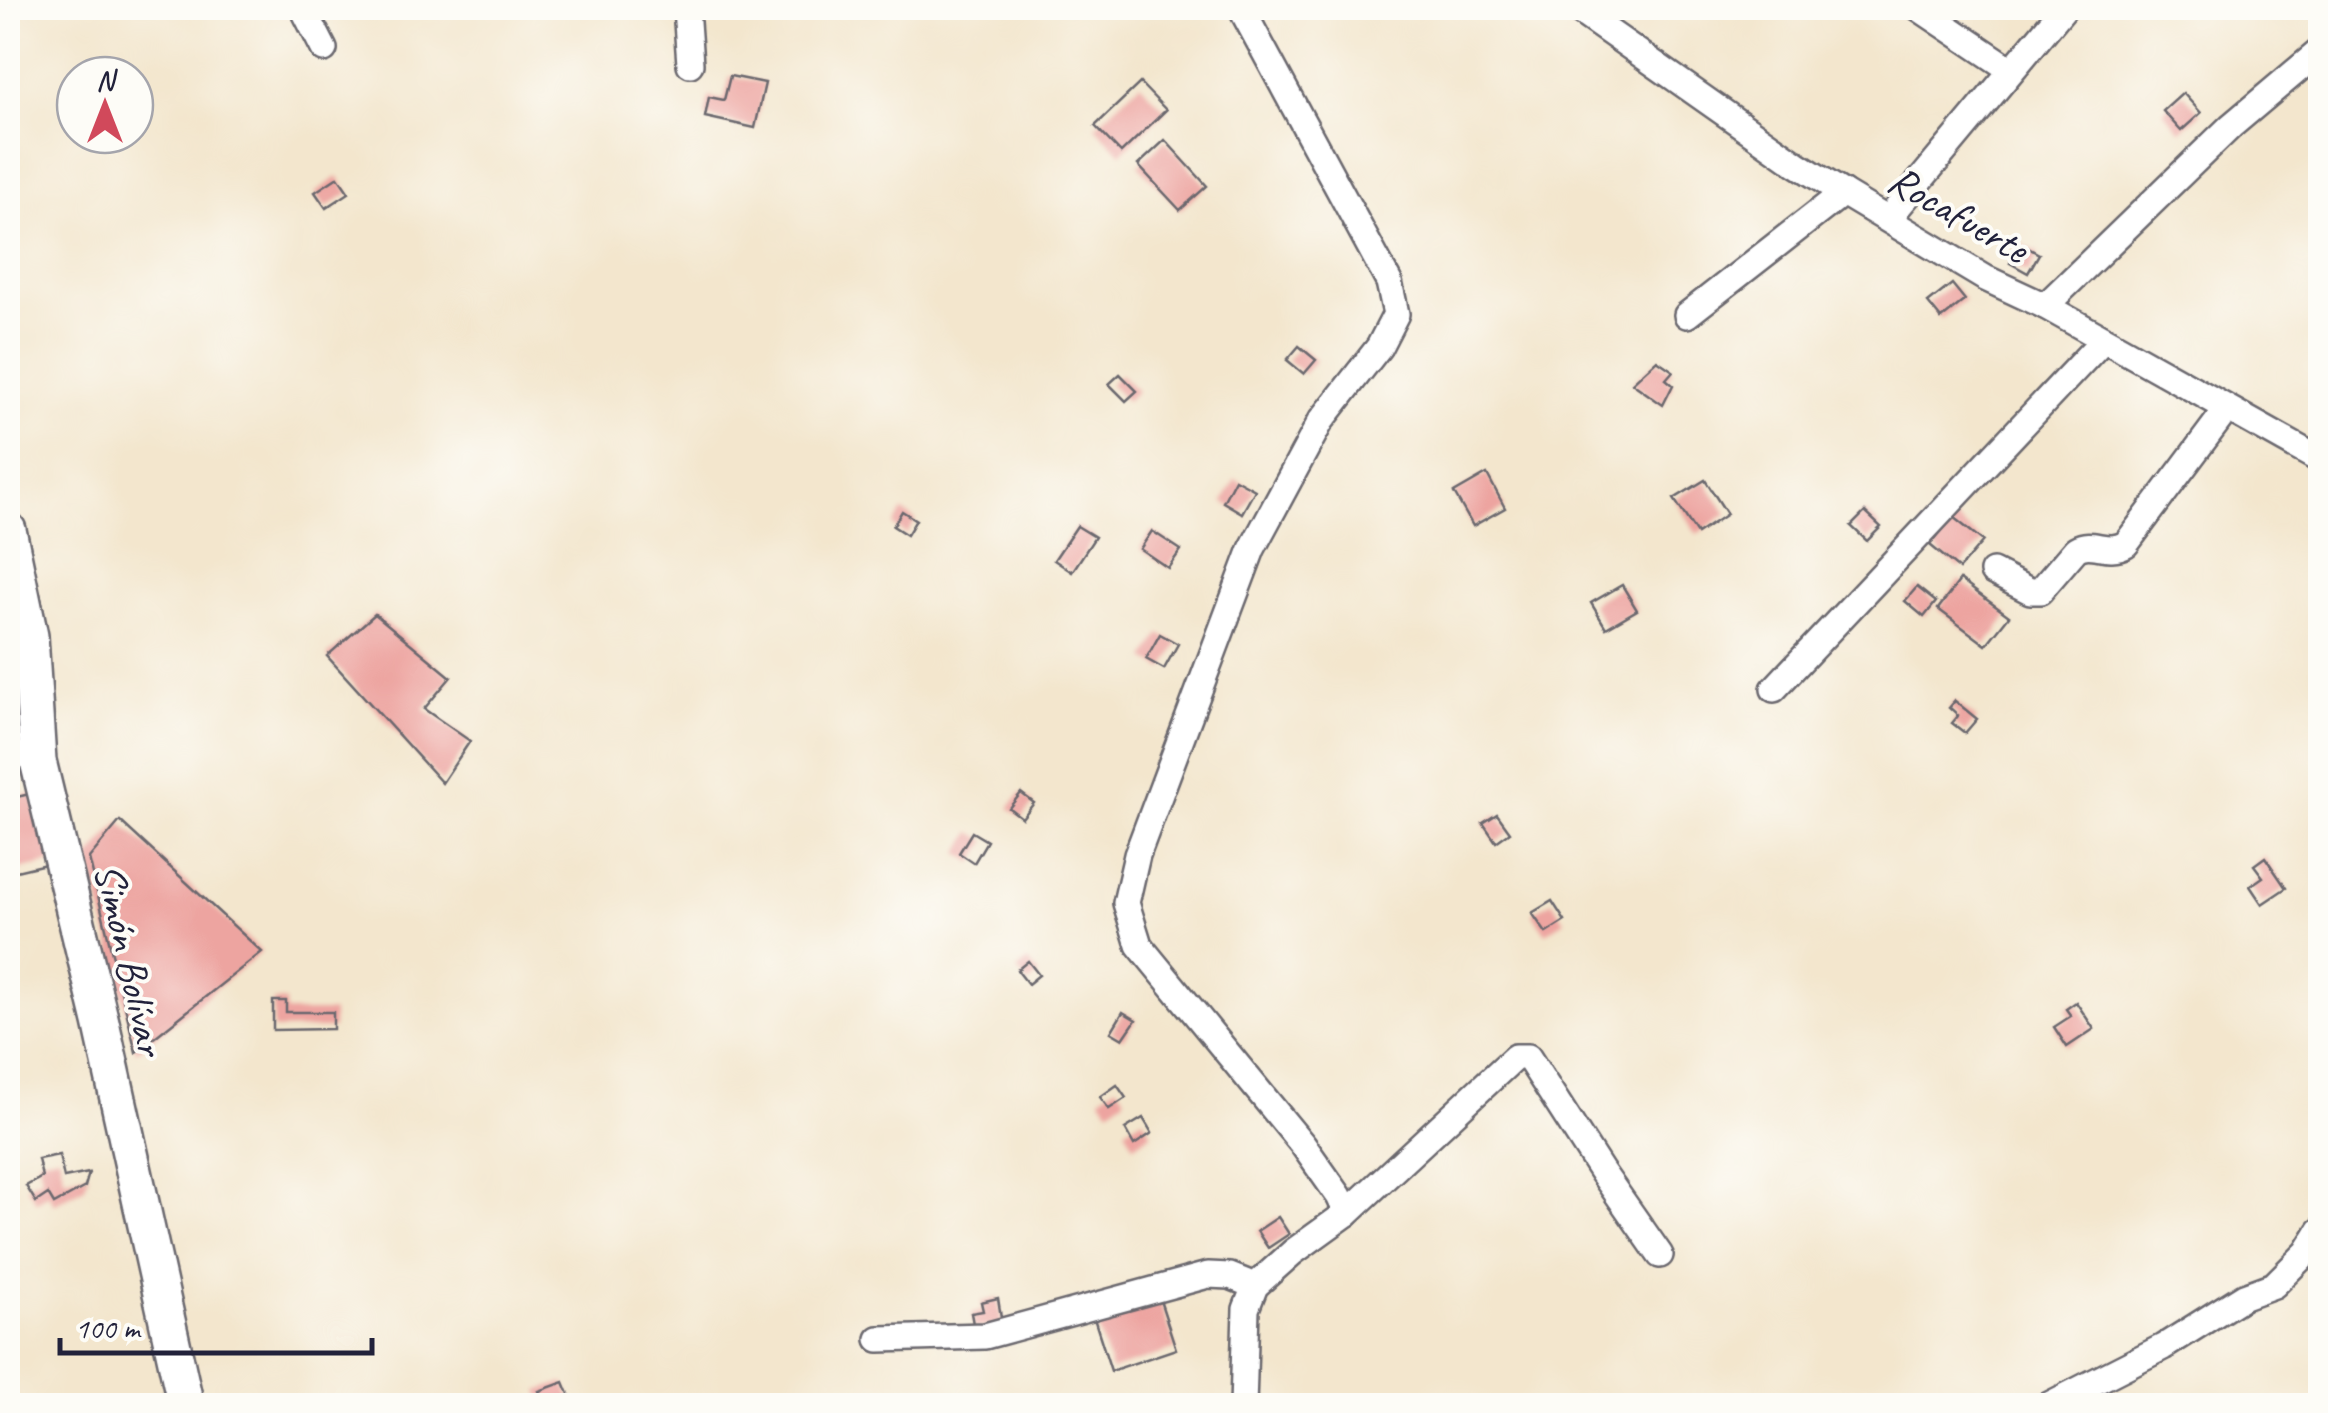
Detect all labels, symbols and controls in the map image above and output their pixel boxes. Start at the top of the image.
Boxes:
north arrow [55,55,155,155]
text: N [96,63,118,98]
street label: Rocafuerte [1879,153,2040,277]
street label: Simón Bolívar [82,858,178,1063]
scale bar [60,1293,372,1355]
text: 100 m [75,1309,142,1347]

